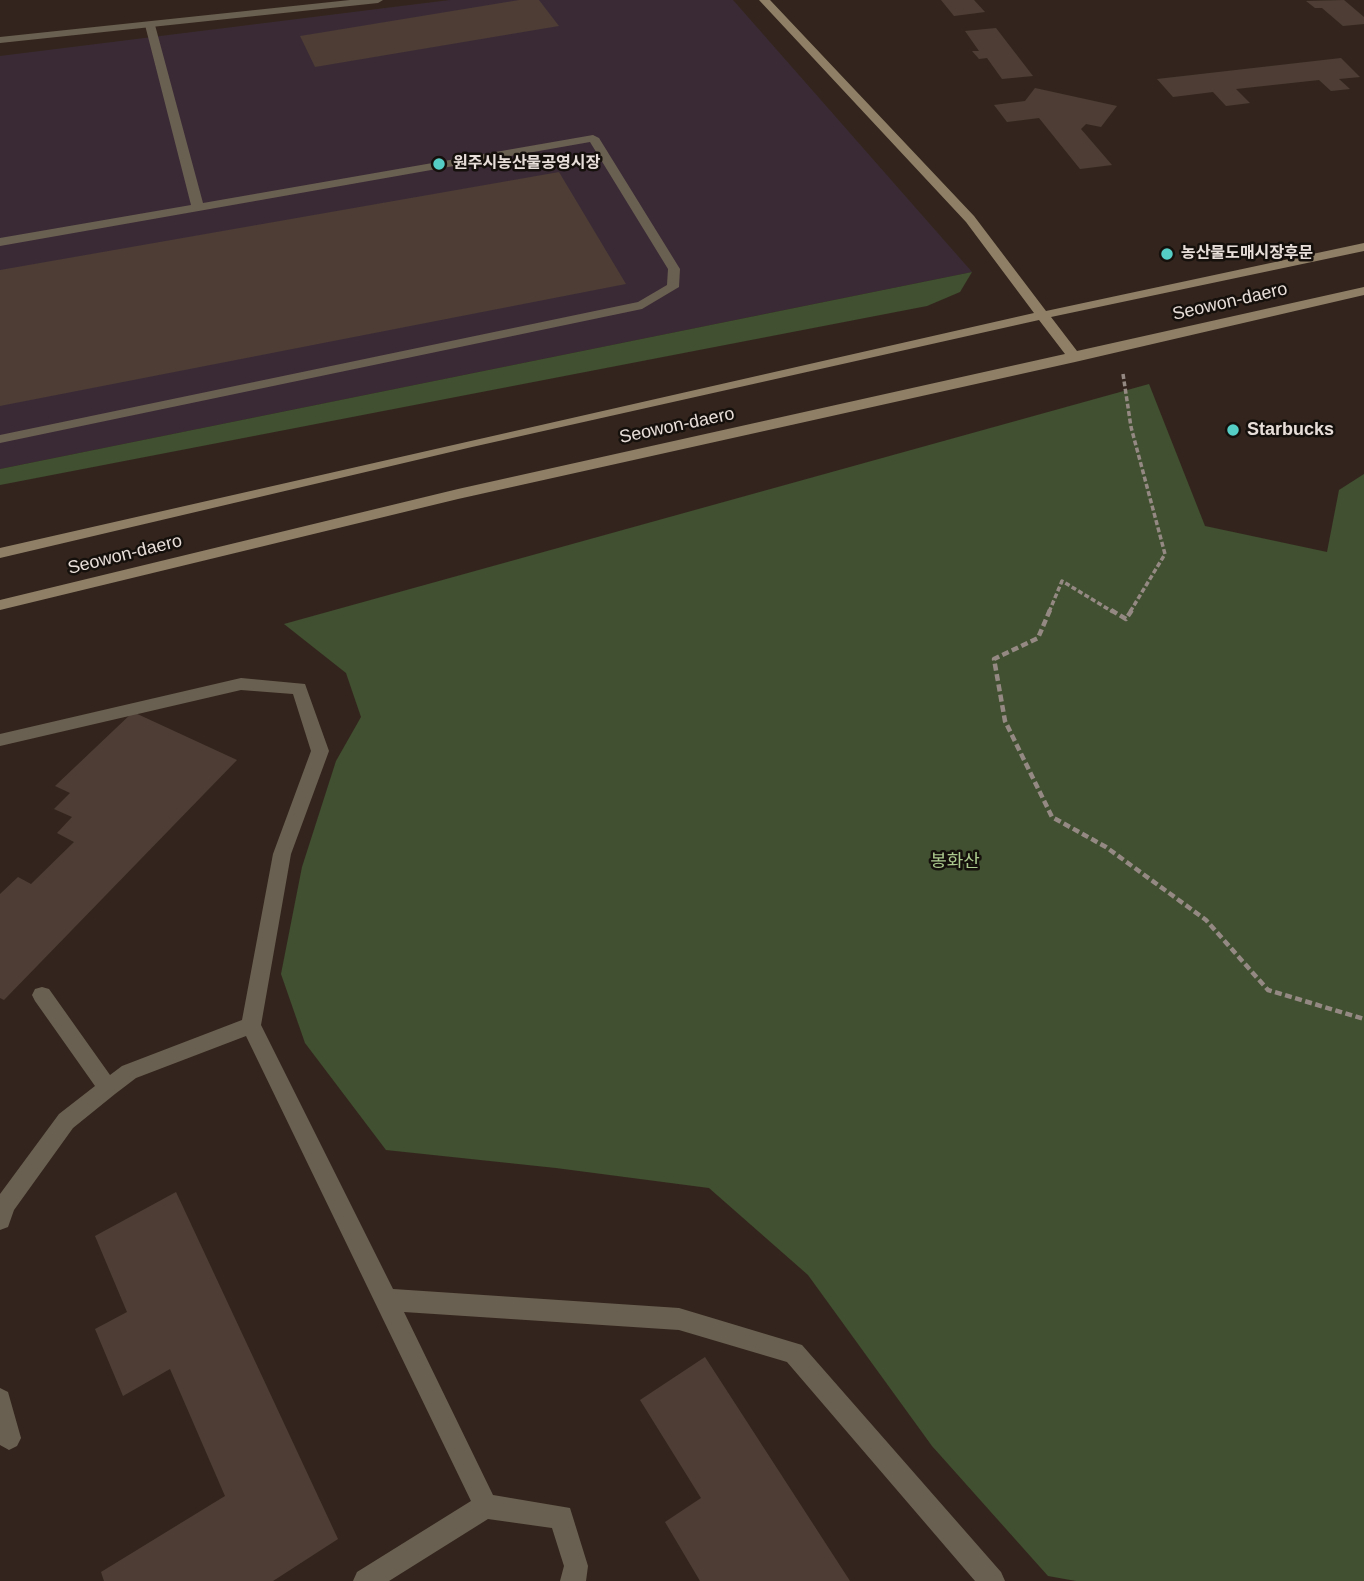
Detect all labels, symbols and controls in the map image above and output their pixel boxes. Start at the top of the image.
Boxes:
place label: 원주시농산물공영시장 [453,154,600,174]
marker: 원주시농산물공영시장 [431,156,447,172]
place label: 농산물도매시장후문 [1181,244,1313,264]
marker: 농산물도매시장후문 [1159,246,1175,262]
street label: Seowon-daero [1171,278,1289,326]
street label: Seowon-daero [617,403,737,449]
place label: Starbucks [1247,419,1334,441]
marker: Starbucks [1225,422,1241,438]
street label: Seowon-daero [66,530,184,580]
park label: 봉화산 [930,851,980,873]

